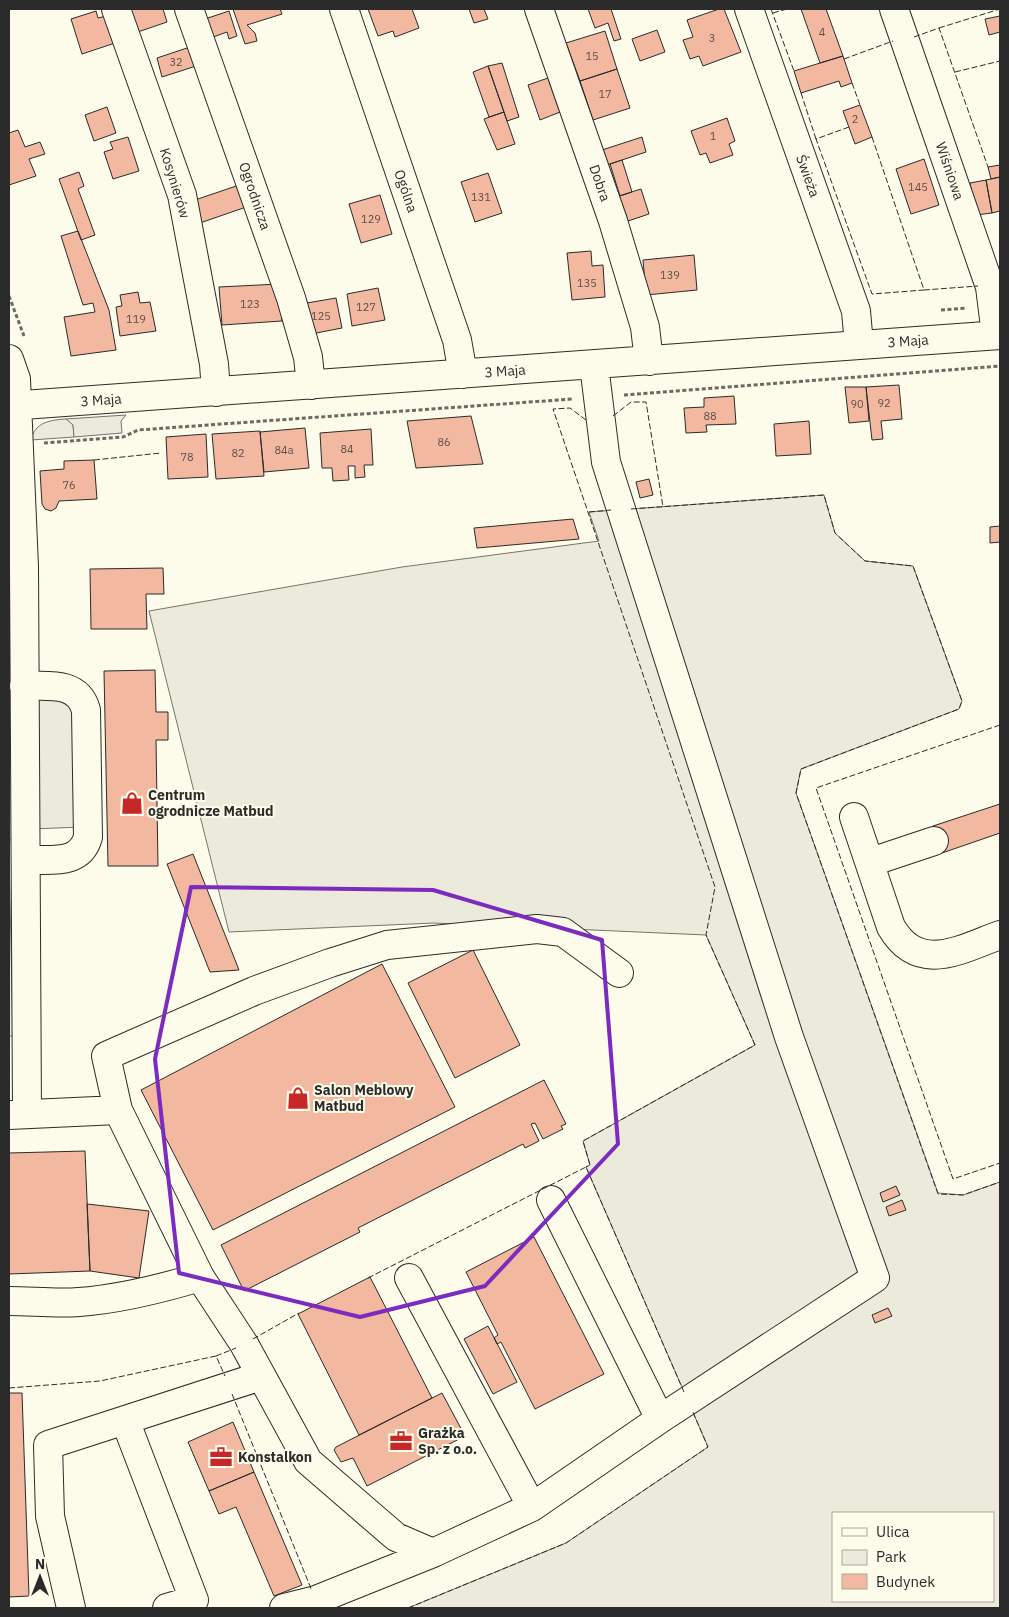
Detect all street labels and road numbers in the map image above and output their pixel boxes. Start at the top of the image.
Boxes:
street label: Wiśniowa [932,140,968,203]
street label: Kosynierów [156,146,194,221]
street label: Świeża [792,152,825,200]
street label: Ogrodnicza [235,160,275,233]
street label: Dobra [585,162,615,204]
street label: Ogólna [390,167,422,215]
street label: 3 Maja [887,331,930,351]
street label: 3 Maja [484,361,527,381]
street label: 3 Maja [80,390,123,410]

